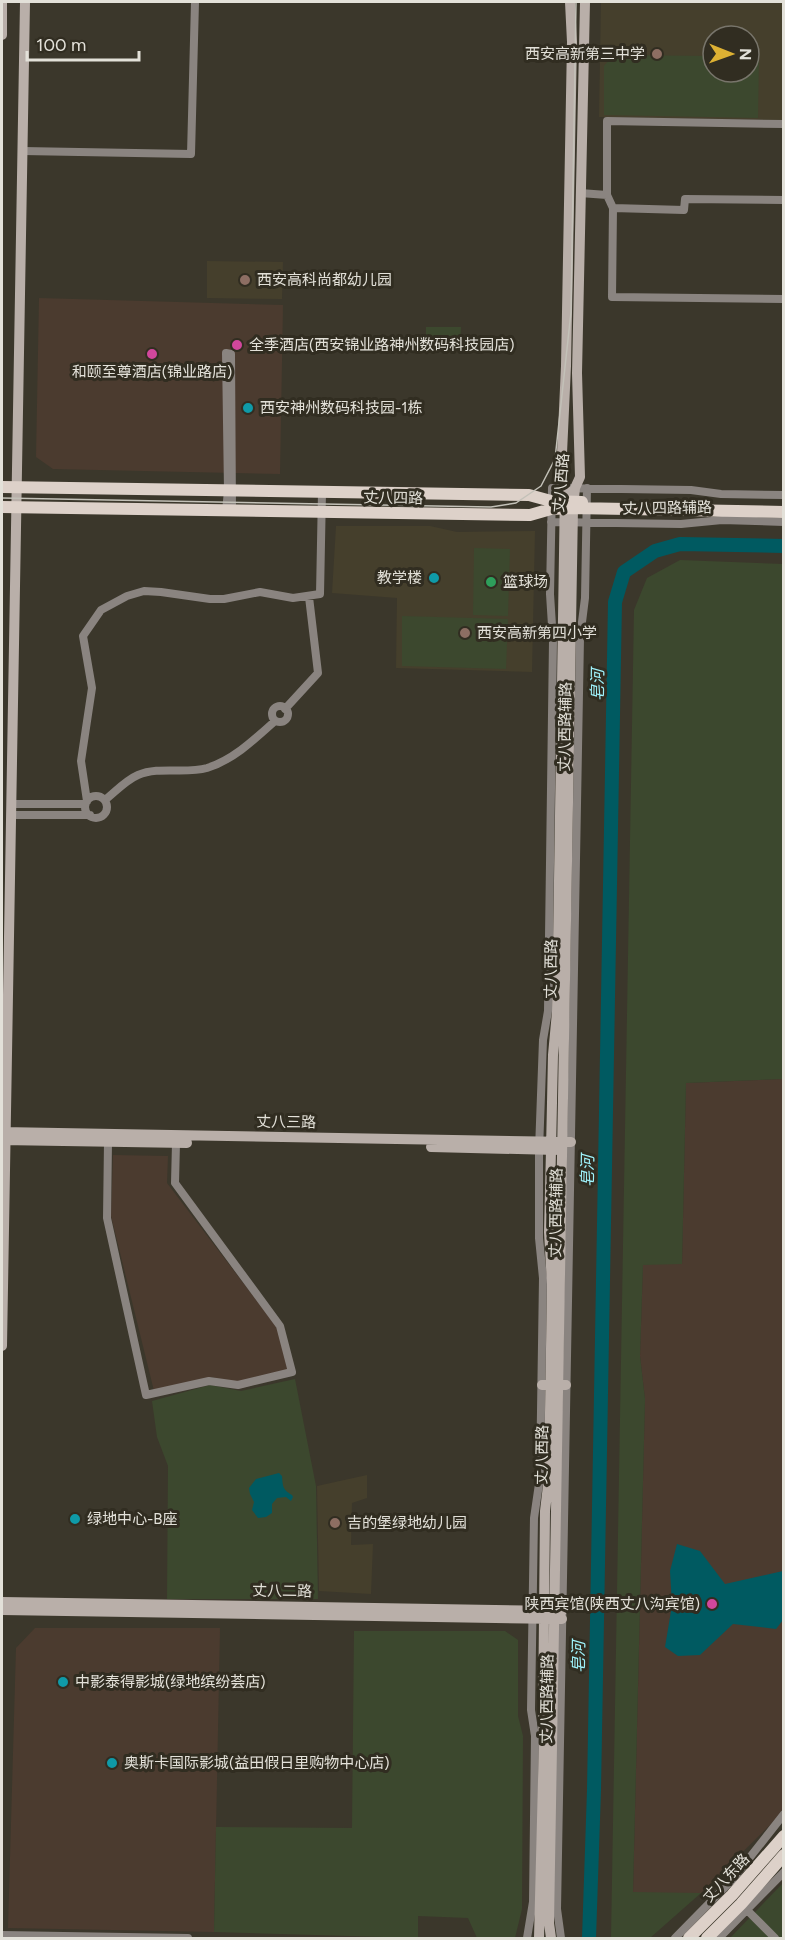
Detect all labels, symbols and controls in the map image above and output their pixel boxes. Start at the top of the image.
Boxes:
scale bar [27,24,140,62]
north arrow [701,24,761,84]
text: 100 m [36,34,86,56]
place label: 西安高新第三中学 [525,45,645,63]
marker: 西安高新第三中学 [650,47,664,61]
text: N [736,48,755,61]
place label: 西安高科尚都幼儿园 [257,271,392,289]
marker: 西安高科尚都幼儿园 [238,273,252,287]
place label: 全季酒店(西安锦业路神州数码科技园店) [249,336,515,354]
marker: 全季酒店(西安锦业路神州数码科技园店) [230,338,244,352]
marker: 和颐至尊酒店(锦业路店) [145,347,159,361]
place label: 和颐至尊酒店(锦业路店) [72,363,232,381]
place label: 西安神州数码科技园-1栋 [260,399,422,417]
marker: 西安神州数码科技园-1栋 [241,401,255,415]
street label: 丈八西路 [549,452,573,514]
street label: 丈八四路 [363,488,423,508]
street label: 丈八四路辅路 [622,498,712,518]
place label: 教学楼 [377,569,422,587]
marker: 教学楼 [427,571,441,585]
place label: 篮球场 [503,573,548,591]
marker: 篮球场 [484,575,498,589]
place label: 西安高新第四小学 [477,624,597,642]
marker: 西安高新第四小学 [458,626,472,640]
water label: 皂河 [588,666,607,701]
street label: 丈八西路辅路 [555,682,575,772]
street label: 丈八西路 [541,939,561,999]
street label: 丈八三路 [256,1112,316,1132]
water label: 皂河 [578,1152,597,1187]
street label: 丈八西路辅路 [546,1168,566,1258]
street label: 丈八西路 [532,1425,552,1485]
place label: 绿地中心-B座 [87,1510,177,1528]
marker: 绿地中心-B座 [68,1512,82,1526]
place label: 吉的堡绿地幼儿园 [347,1514,467,1532]
marker: 吉的堡绿地幼儿园 [328,1516,342,1530]
street label: 丈八二路 [252,1581,312,1601]
place label: 陕西宾馆(陕西丈八沟宾馆) [524,1595,700,1613]
marker: 陕西宾馆(陕西丈八沟宾馆) [705,1597,719,1611]
water label: 皂河 [569,1638,588,1673]
street label: 丈八西路辅路 [537,1654,557,1744]
place label: 中影泰得影城(绿地缤纷荟店) [75,1673,266,1691]
marker: 中影泰得影城(绿地缤纷荟店) [56,1675,70,1689]
place label: 奥斯卡国际影城(益田假日里购物中心店) [124,1754,390,1772]
marker: 奥斯卡国际影城(益田假日里购物中心店) [105,1756,119,1770]
street label: 丈八东路 [699,1850,753,1906]

